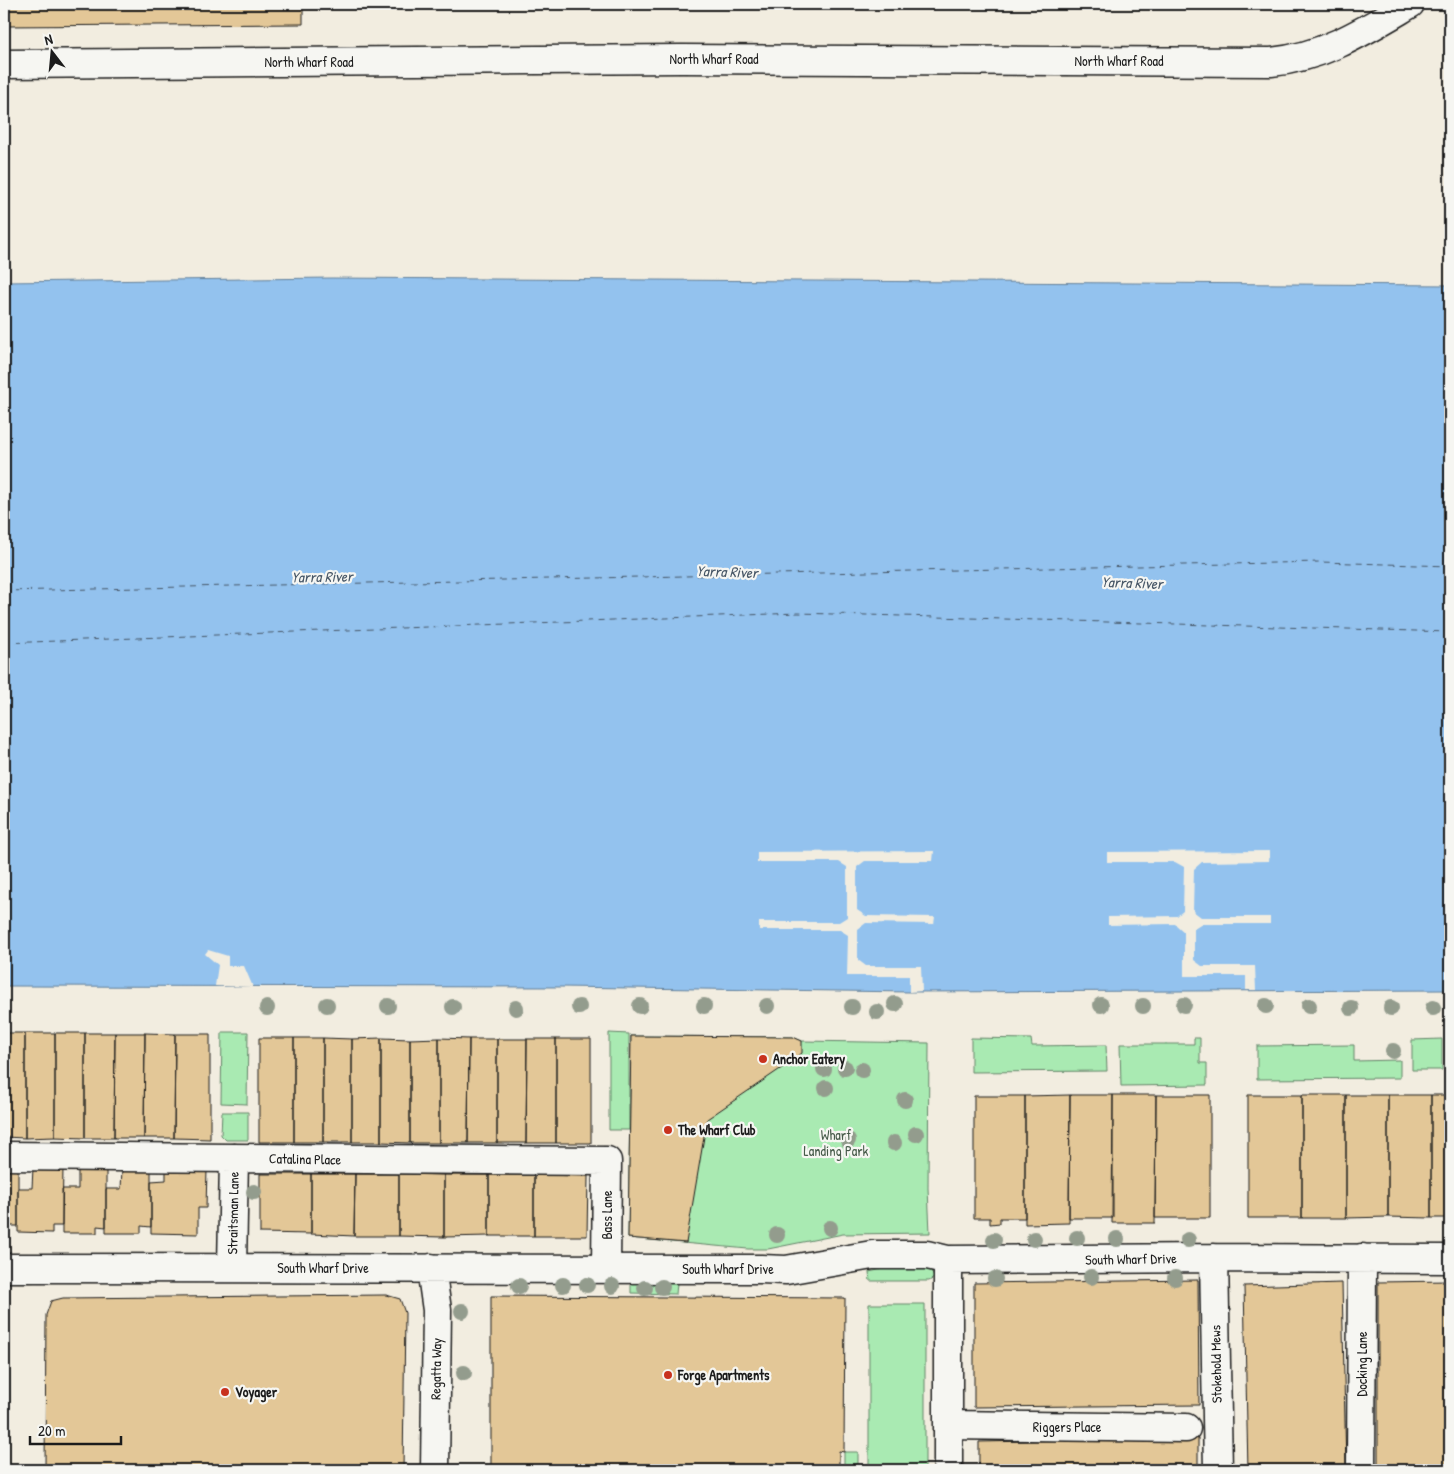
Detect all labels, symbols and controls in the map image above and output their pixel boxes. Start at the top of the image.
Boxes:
north arrow [28,28,78,78]
text: N [42,29,55,49]
street label: North Wharf Road [670,49,759,68]
street label: North Wharf Road [1075,51,1164,70]
street label: North Wharf Road [265,52,354,71]
water label: Yarra River [696,560,760,583]
water label: Yarra River [291,565,355,588]
water label: Yarra River [1101,571,1165,594]
place label: Anchor Eatery [773,1049,845,1070]
marker: Anchor Eatery [757,1053,769,1065]
place label: The Wharf Club [677,1120,756,1139]
marker: The Wharf Club [662,1124,674,1136]
park label: Wharf Landing Park [804,1125,869,1161]
street label: Catalina Place [269,1148,342,1169]
street label: Straitsman Lane [222,1171,243,1254]
street label: Bass Lane [597,1190,616,1240]
street label: South Wharf Drive [1085,1248,1177,1269]
street label: South Wharf Drive [277,1258,369,1277]
street label: South Wharf Drive [682,1259,774,1278]
street label: Stokehold Mews [1205,1325,1226,1403]
street label: Docking Lane [1352,1331,1372,1397]
street label: Regatta Way [425,1338,447,1400]
place label: Forge Apartments [677,1365,770,1386]
marker: Forge Apartments [662,1369,674,1381]
place label: Voyager [235,1382,278,1403]
marker: Voyager [219,1386,231,1398]
scale bar [30,1414,121,1446]
street label: Riggers Place [1033,1417,1102,1437]
text: 20 m [38,1420,65,1441]

